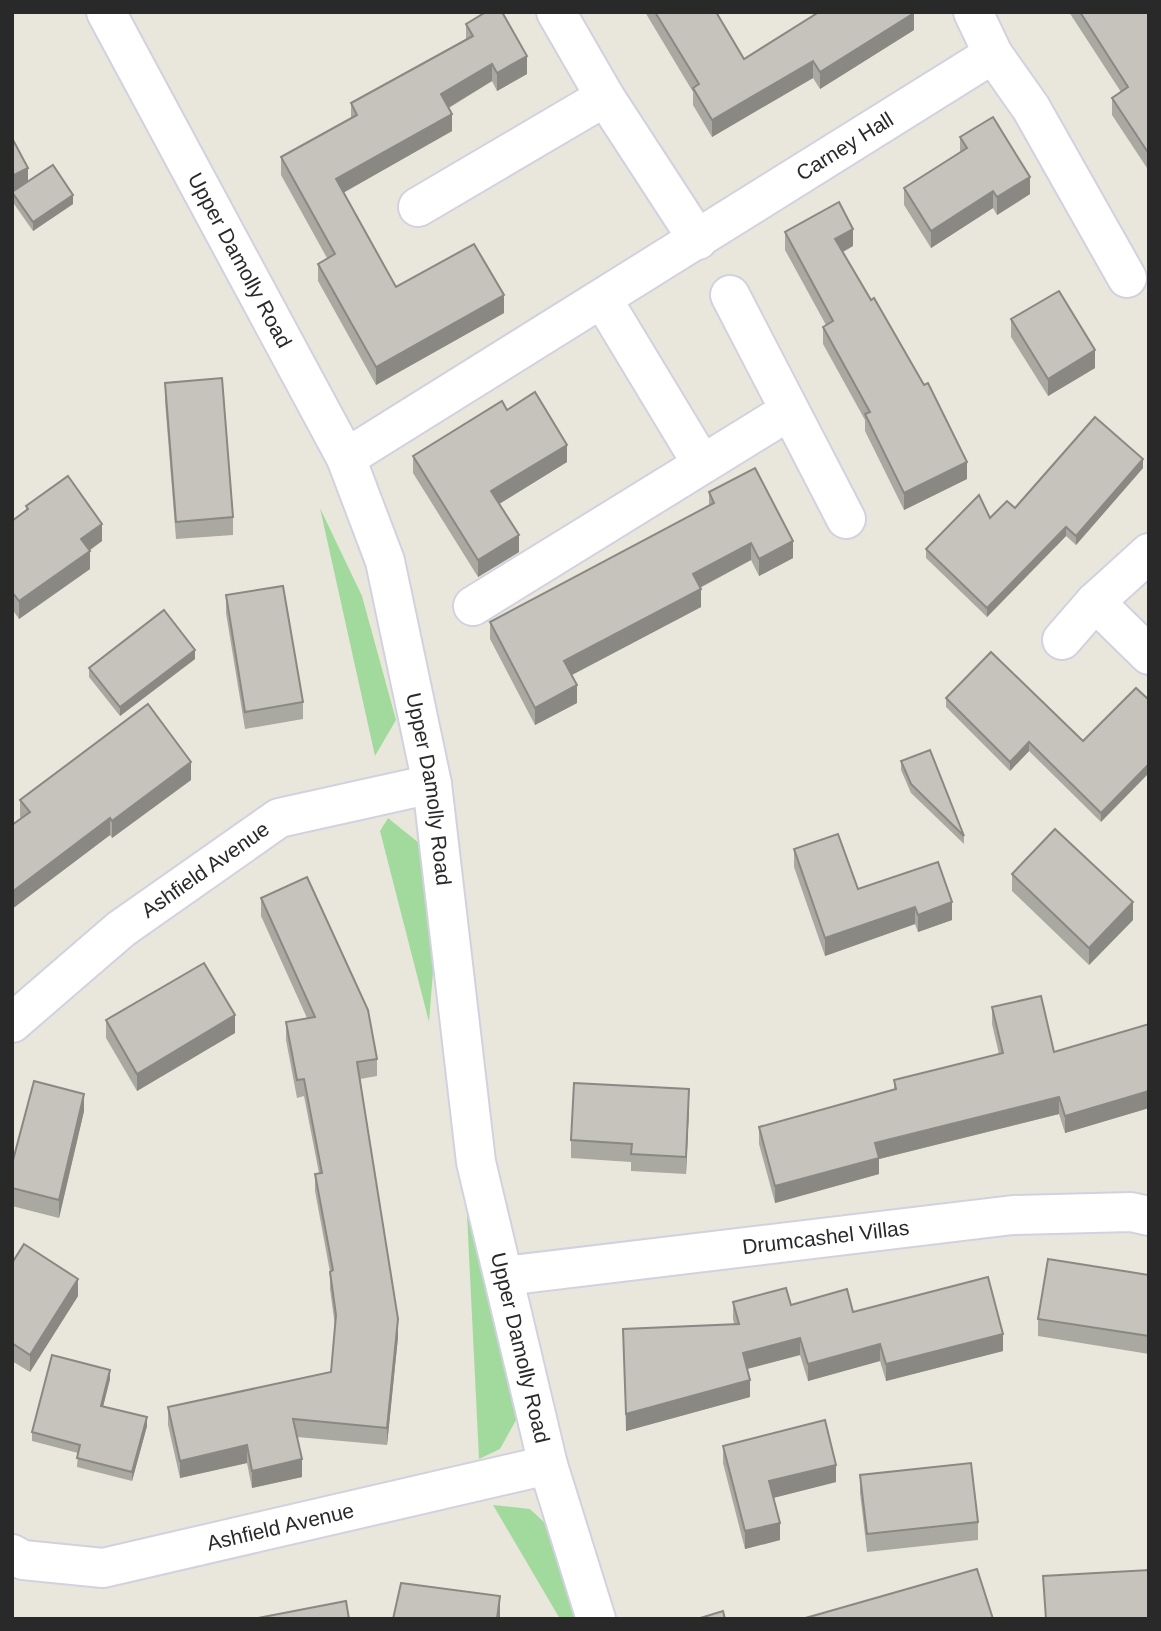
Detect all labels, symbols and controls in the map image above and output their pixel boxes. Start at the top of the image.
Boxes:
street label: Carney Hall [792,107,897,185]
street label: Upper Damolly Road [184,169,296,351]
street label: Upper Damolly Road [402,690,456,887]
street label: Ashfield Avenue [137,817,273,922]
street label: Drumcashel Villas [741,1216,910,1258]
street label: Upper Damolly Road [487,1250,554,1445]
street label: Ashfield Avenue [204,1498,356,1555]

